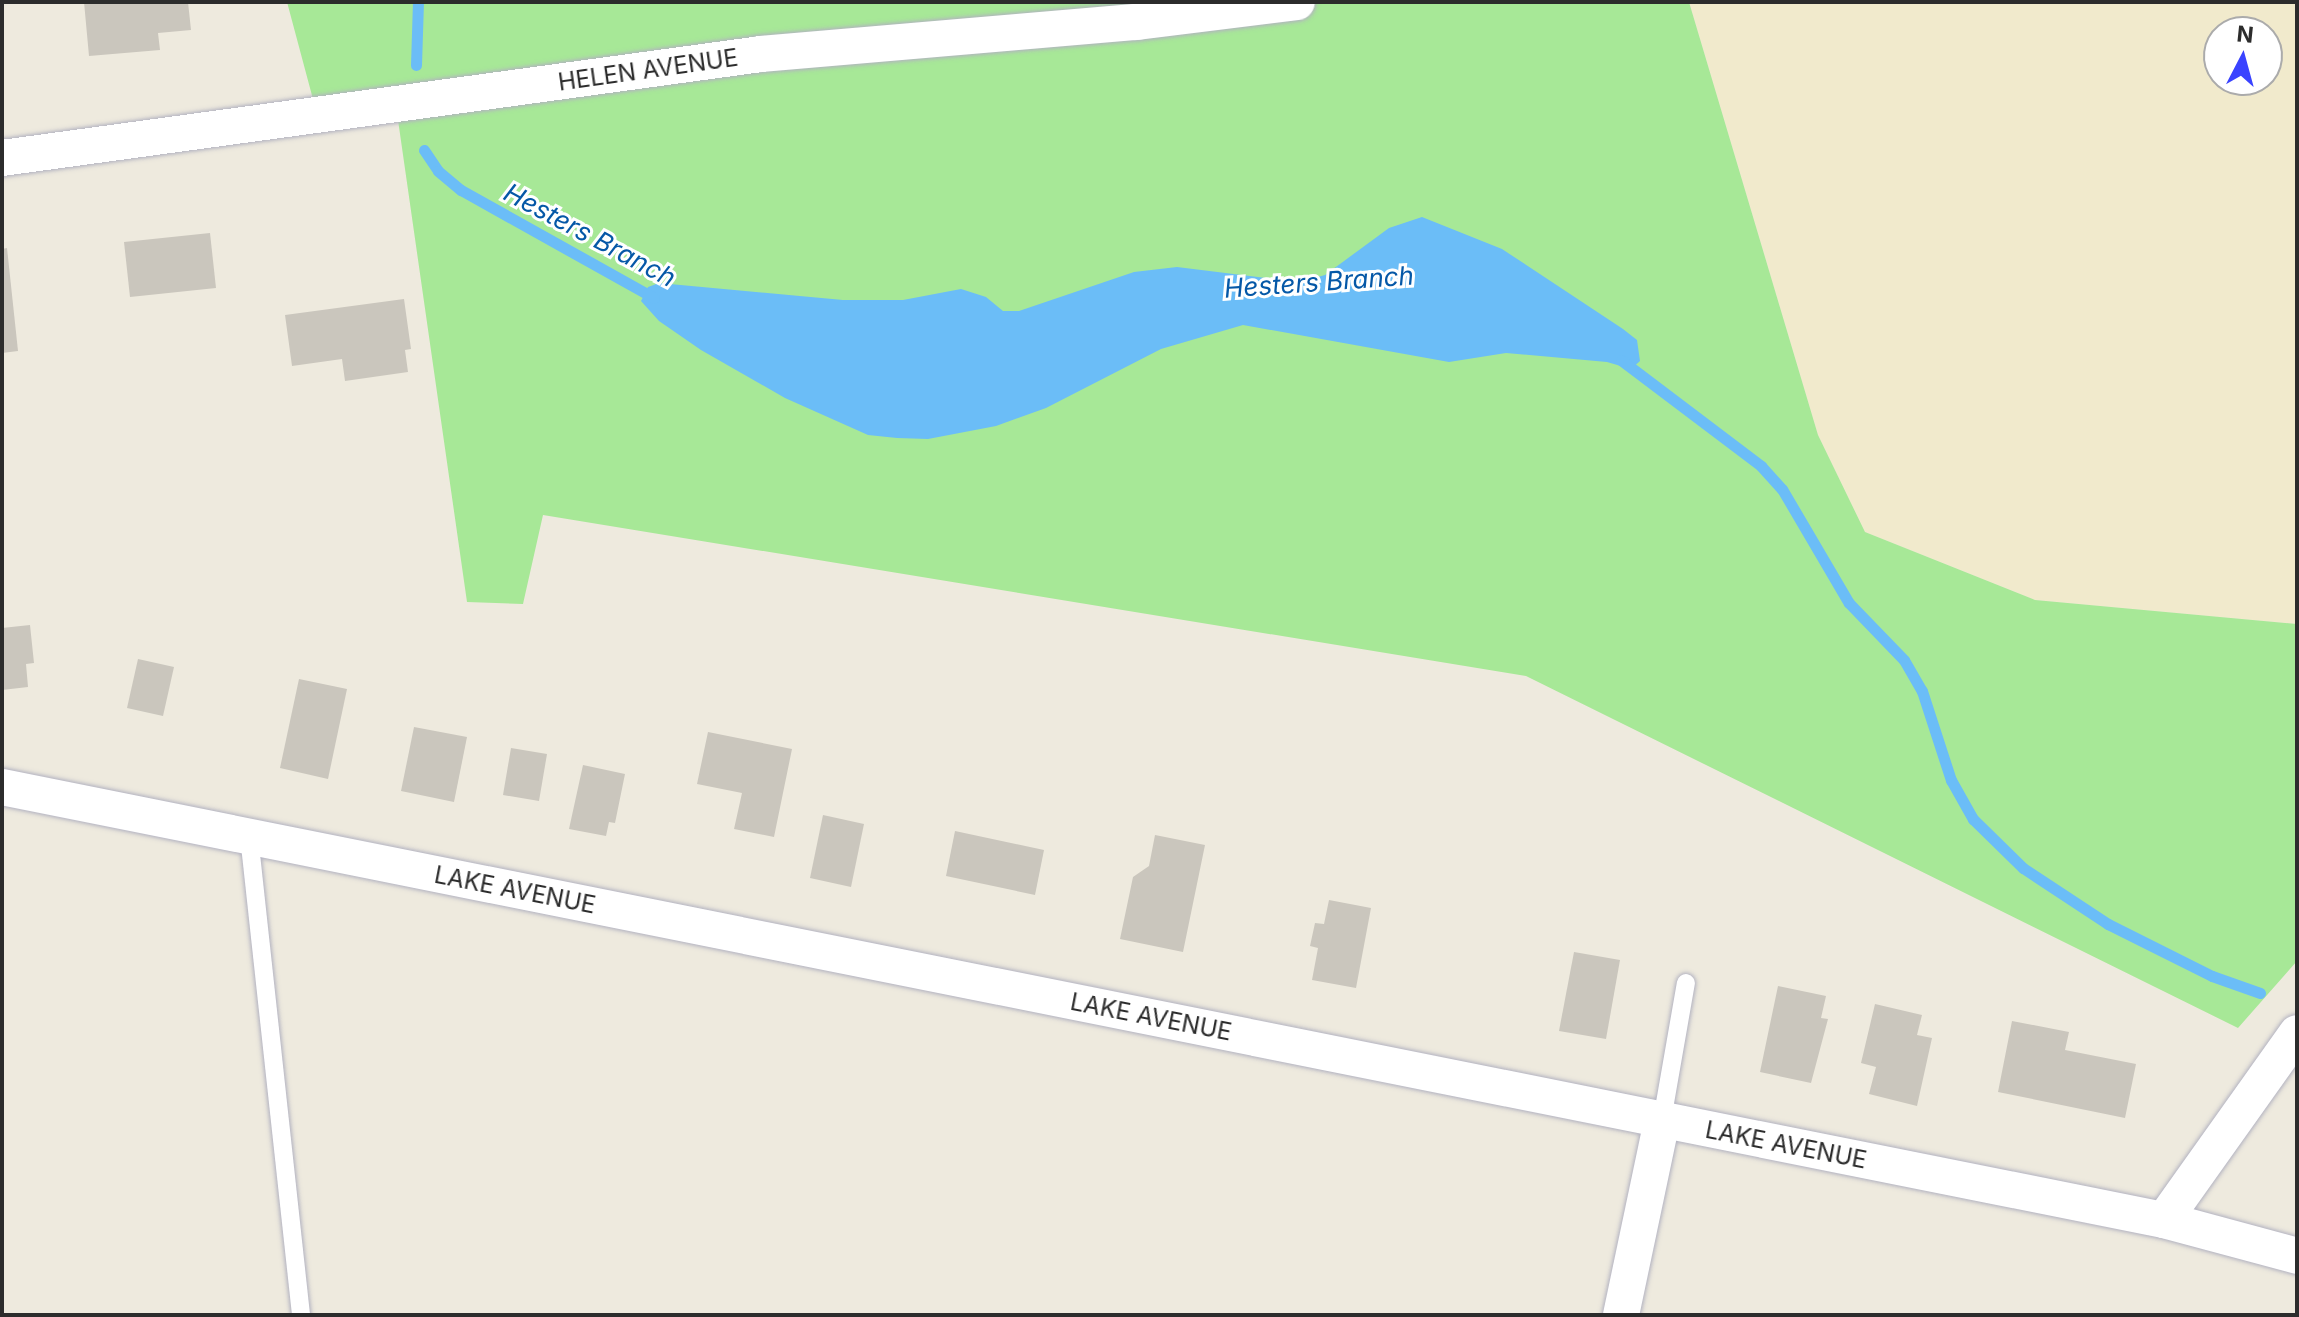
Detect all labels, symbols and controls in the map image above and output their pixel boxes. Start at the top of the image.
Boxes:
north arrow [2203,16,2283,96]
text: N [2236,20,2255,48]
street label: HELEN AVENUE [556,43,740,97]
water label: Hesters Branch [499,177,681,293]
water label: Hesters Branch [1223,260,1415,304]
street label: LAKE AVENUE [432,860,598,920]
street label: LAKE AVENUE [1068,987,1234,1047]
street label: LAKE AVENUE [1703,1115,1869,1175]

